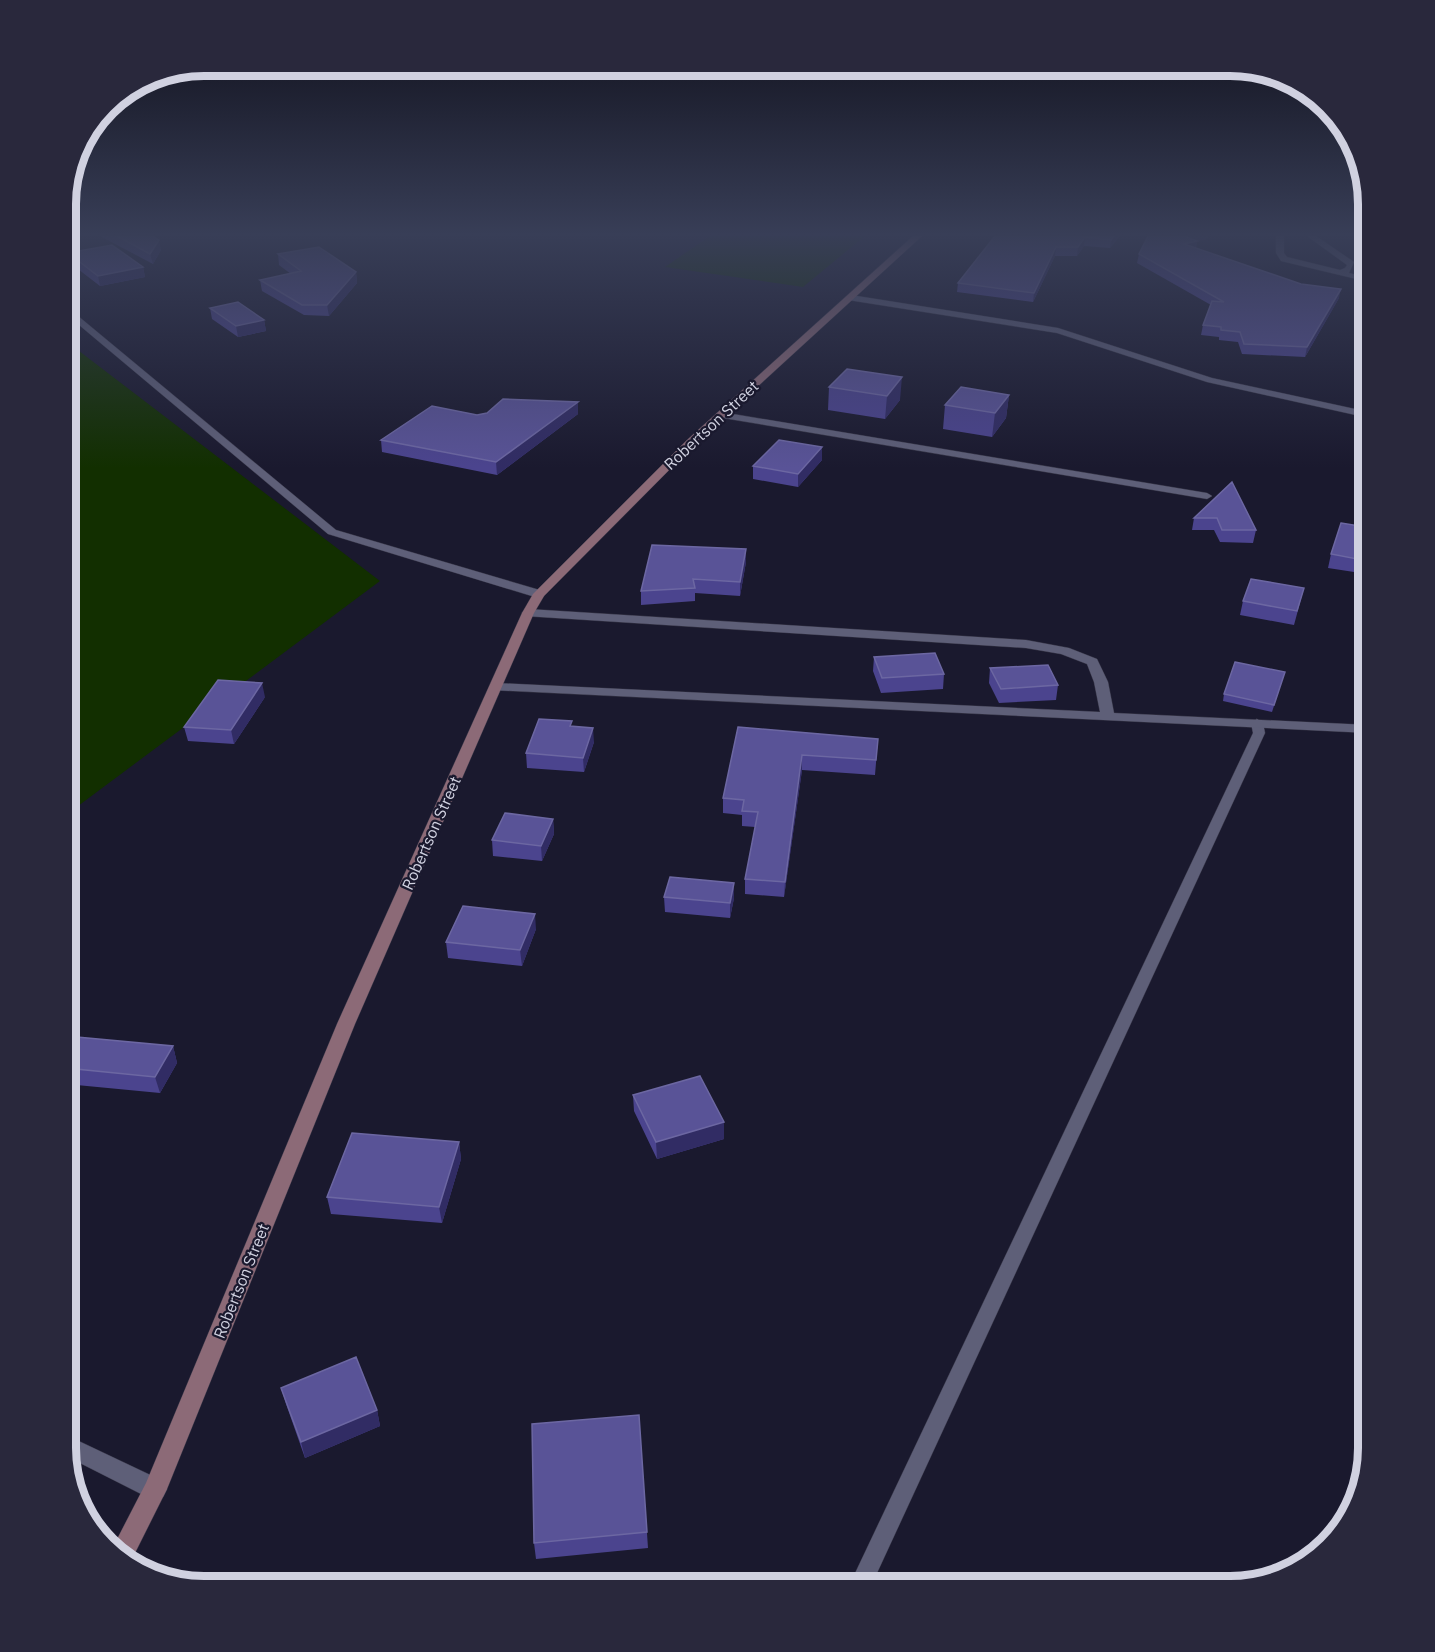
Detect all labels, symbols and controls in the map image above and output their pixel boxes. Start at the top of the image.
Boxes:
street label: Robertson Street [660,376,762,474]
street label: Robertson Street [397,773,465,893]
street label: Robertson Street [209,1221,273,1341]

